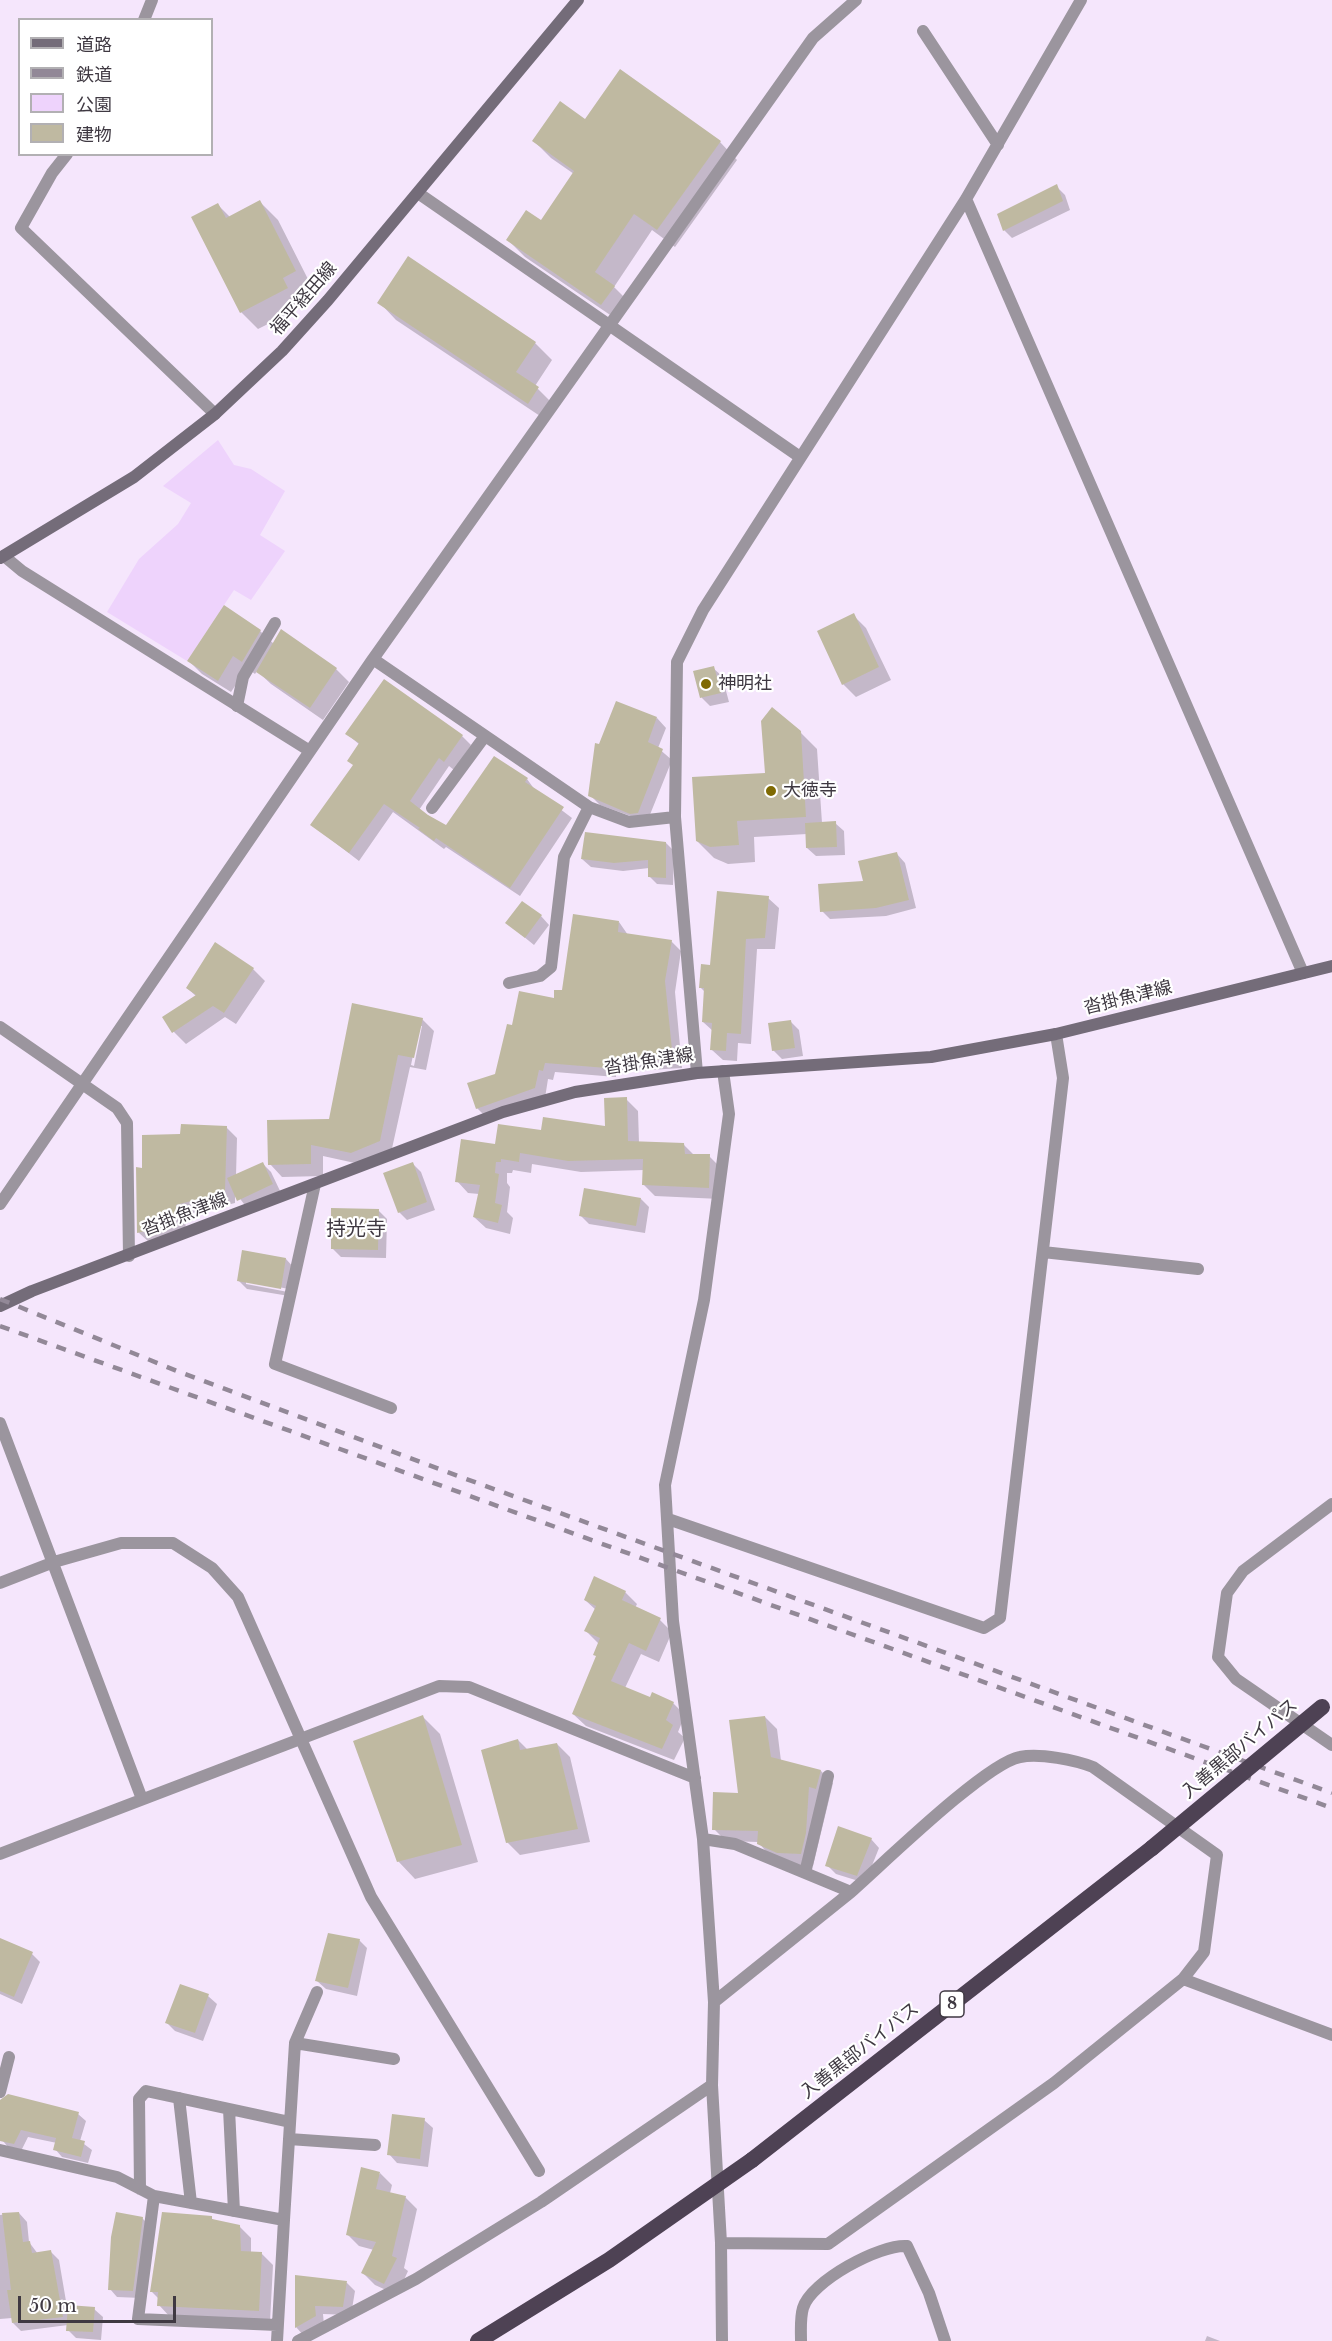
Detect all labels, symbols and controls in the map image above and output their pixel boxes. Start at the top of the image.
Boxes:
legend [18,18,213,156]
text: 道路 [76,34,112,56]
text: 鉄道 [76,64,112,86]
text: 公園 [76,94,112,116]
text: 建物 [76,124,112,146]
street label: 福平経田線 [266,258,342,340]
place label: 神明社 [718,673,772,695]
marker: 神明社 [699,677,713,691]
place label: 大徳寺 [783,780,837,802]
marker: 大徳寺 [764,784,778,798]
street label: 沓掛魚津線 [1082,977,1174,1019]
street label: 沓掛魚津線 [603,1044,695,1080]
street label: 沓掛魚津線 [139,1189,231,1241]
district label: 持光寺 [326,1217,386,1241]
street label: 入善黒部バイパス [1178,1694,1302,1804]
road number: 8 [940,1991,964,2017]
street label: 入善黒部バイパス [797,1998,923,2104]
scale bar [21,2284,178,2322]
text: 50 m [29,2295,77,2317]

